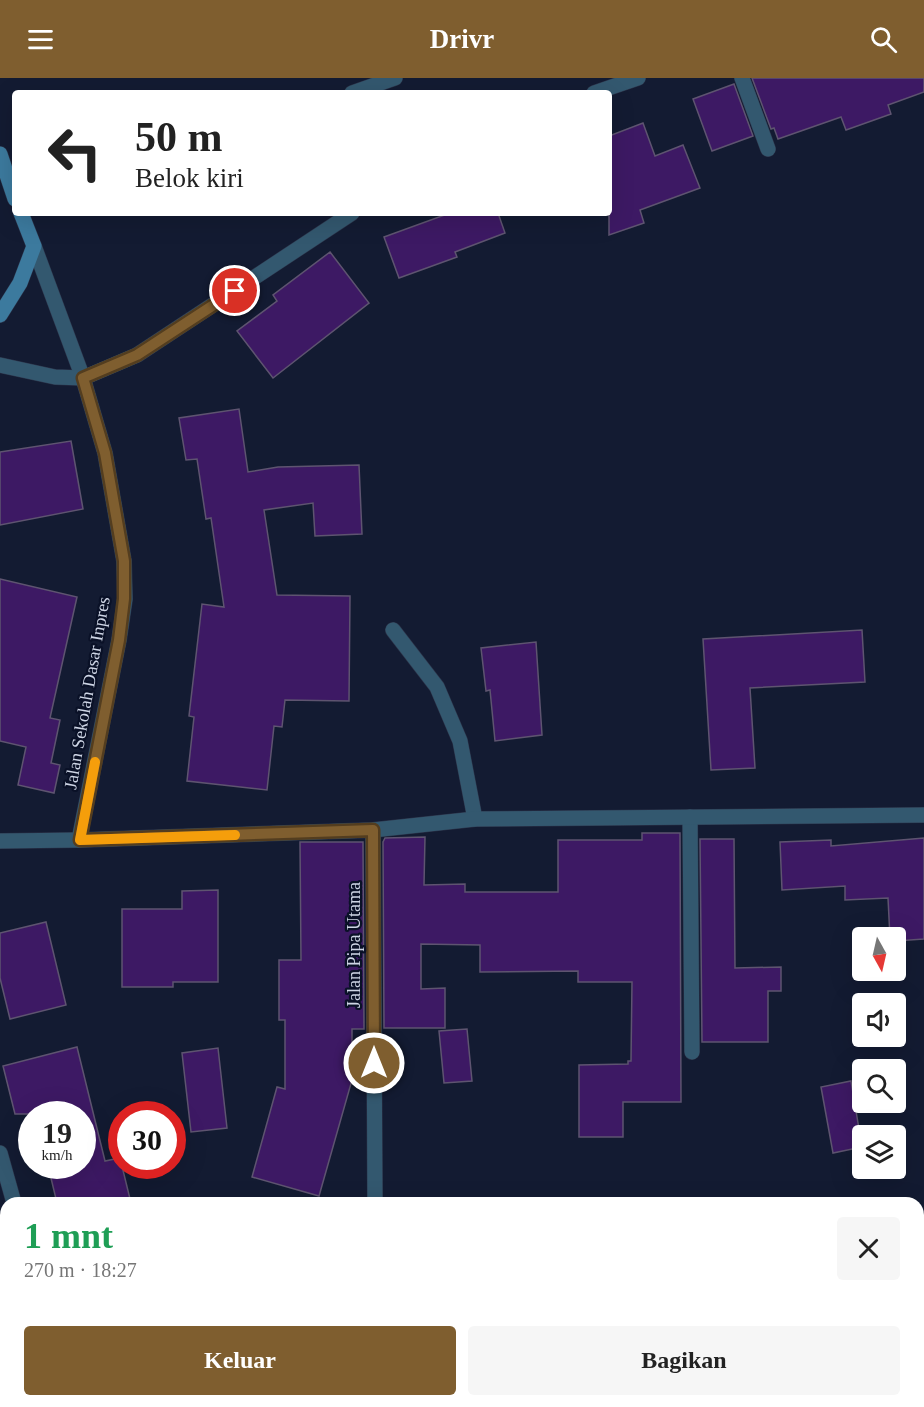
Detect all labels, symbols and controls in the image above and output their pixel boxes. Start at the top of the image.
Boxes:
icon: menu [24,23,57,56]
icon: search [867,23,900,56]
text: Drivr [430,24,494,54]
icon: left [36,114,114,192]
text: 50 m [135,114,223,160]
text: Belok kiri [135,163,244,193]
pin [209,265,260,316]
icon: arrive [218,274,251,307]
street label: Jalan Sekolah Dasar Inpres [60,595,114,791]
street label: Jalan Pipa Utama [344,882,364,1008]
north arrow [852,927,906,981]
map controls [852,927,906,1179]
button: sound [852,993,906,1047]
position arrow [342,1031,406,1095]
button: search [852,1059,906,1113]
speed limit sign: 30 [108,1101,186,1179]
text: 19 [42,1116,72,1149]
button: layers [852,1125,906,1179]
text: km/h [42,1147,72,1163]
text: 1 mnt [24,1216,113,1256]
button: close [837,1217,900,1280]
text: 270 m · 18:27 [24,1259,137,1281]
button: Keluar [24,1326,456,1395]
button: Bagikan [468,1326,900,1395]

